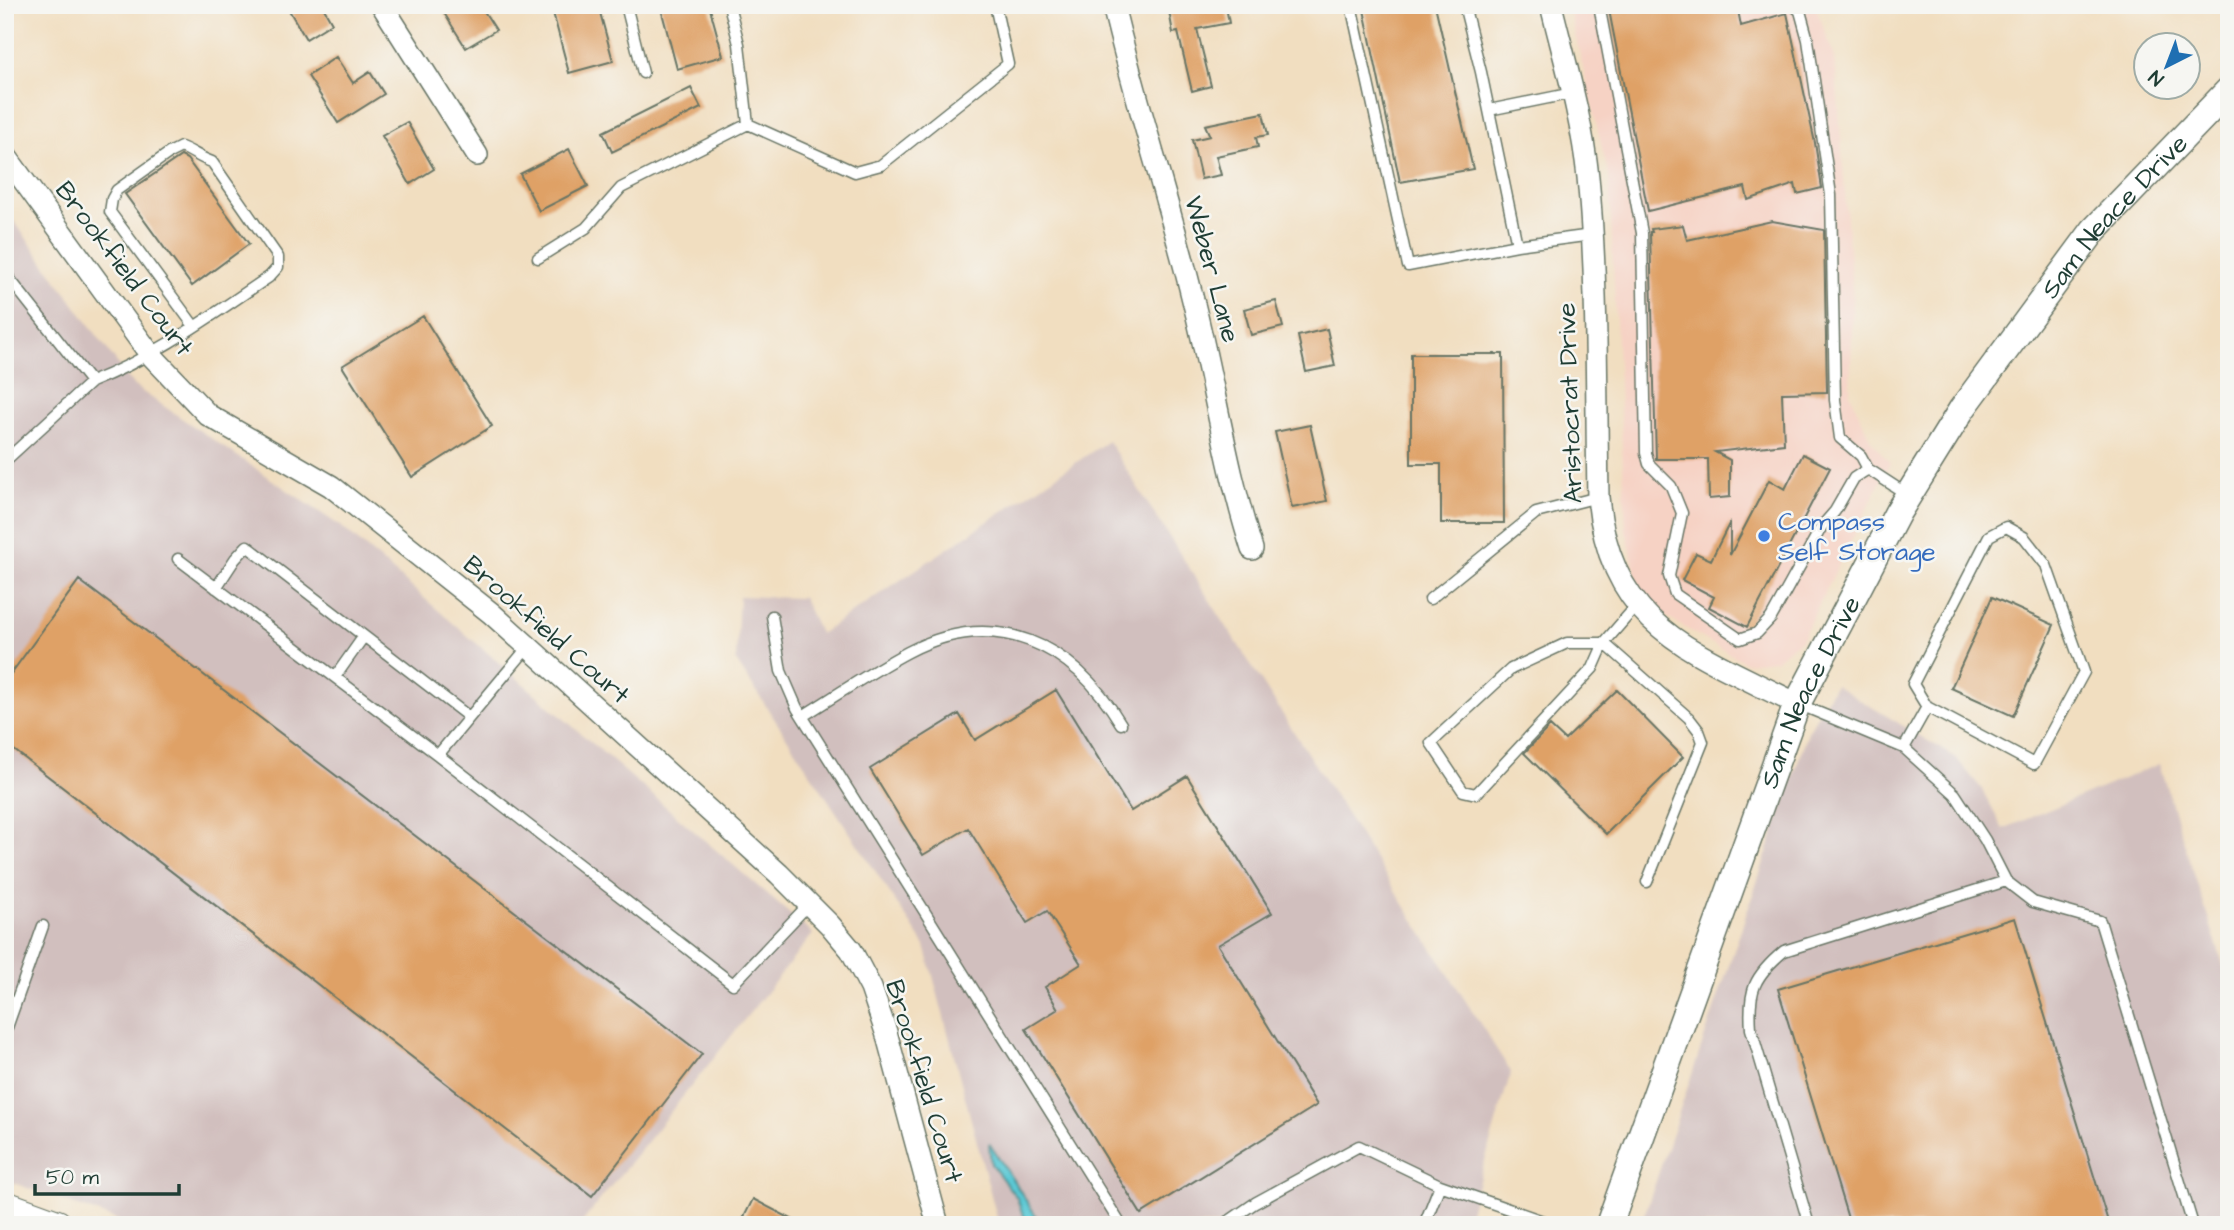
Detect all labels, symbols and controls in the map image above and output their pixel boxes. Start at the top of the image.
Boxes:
north arrow [2132,32,2202,102]
text: N [2143,63,2170,92]
street label: Sam Neace Drive [2033,126,2196,306]
street label: Brookfield Court [47,174,202,364]
street label: Weber Lane [1175,192,1249,346]
street label: Aristocrat Drive [1549,302,1591,504]
place label: Compass Self Storage [1778,504,1936,572]
marker: Compass Self Storage [1756,528,1772,544]
street label: Brookfield Court [455,547,638,713]
street label: Sam Neace Drive [1751,590,1870,793]
street label: Brookfield Court [876,975,972,1188]
scale bar [35,1153,178,1197]
text: 50 m [46,1163,100,1192]

